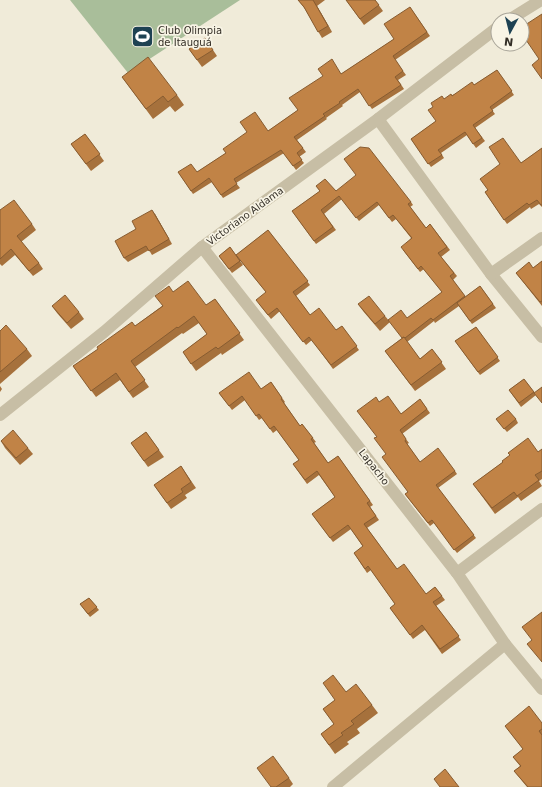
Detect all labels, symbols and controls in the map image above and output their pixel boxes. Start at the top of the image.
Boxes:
north arrow [490,12,530,52]
sports icon: Club Olimpia de Itauguá [129,23,155,49]
place label: Club Olimpia de Itauguá [158,25,222,48]
text: N [503,34,514,48]
street label: Victoriano Aldama [205,185,285,247]
street label: Lapacho [357,447,391,487]

